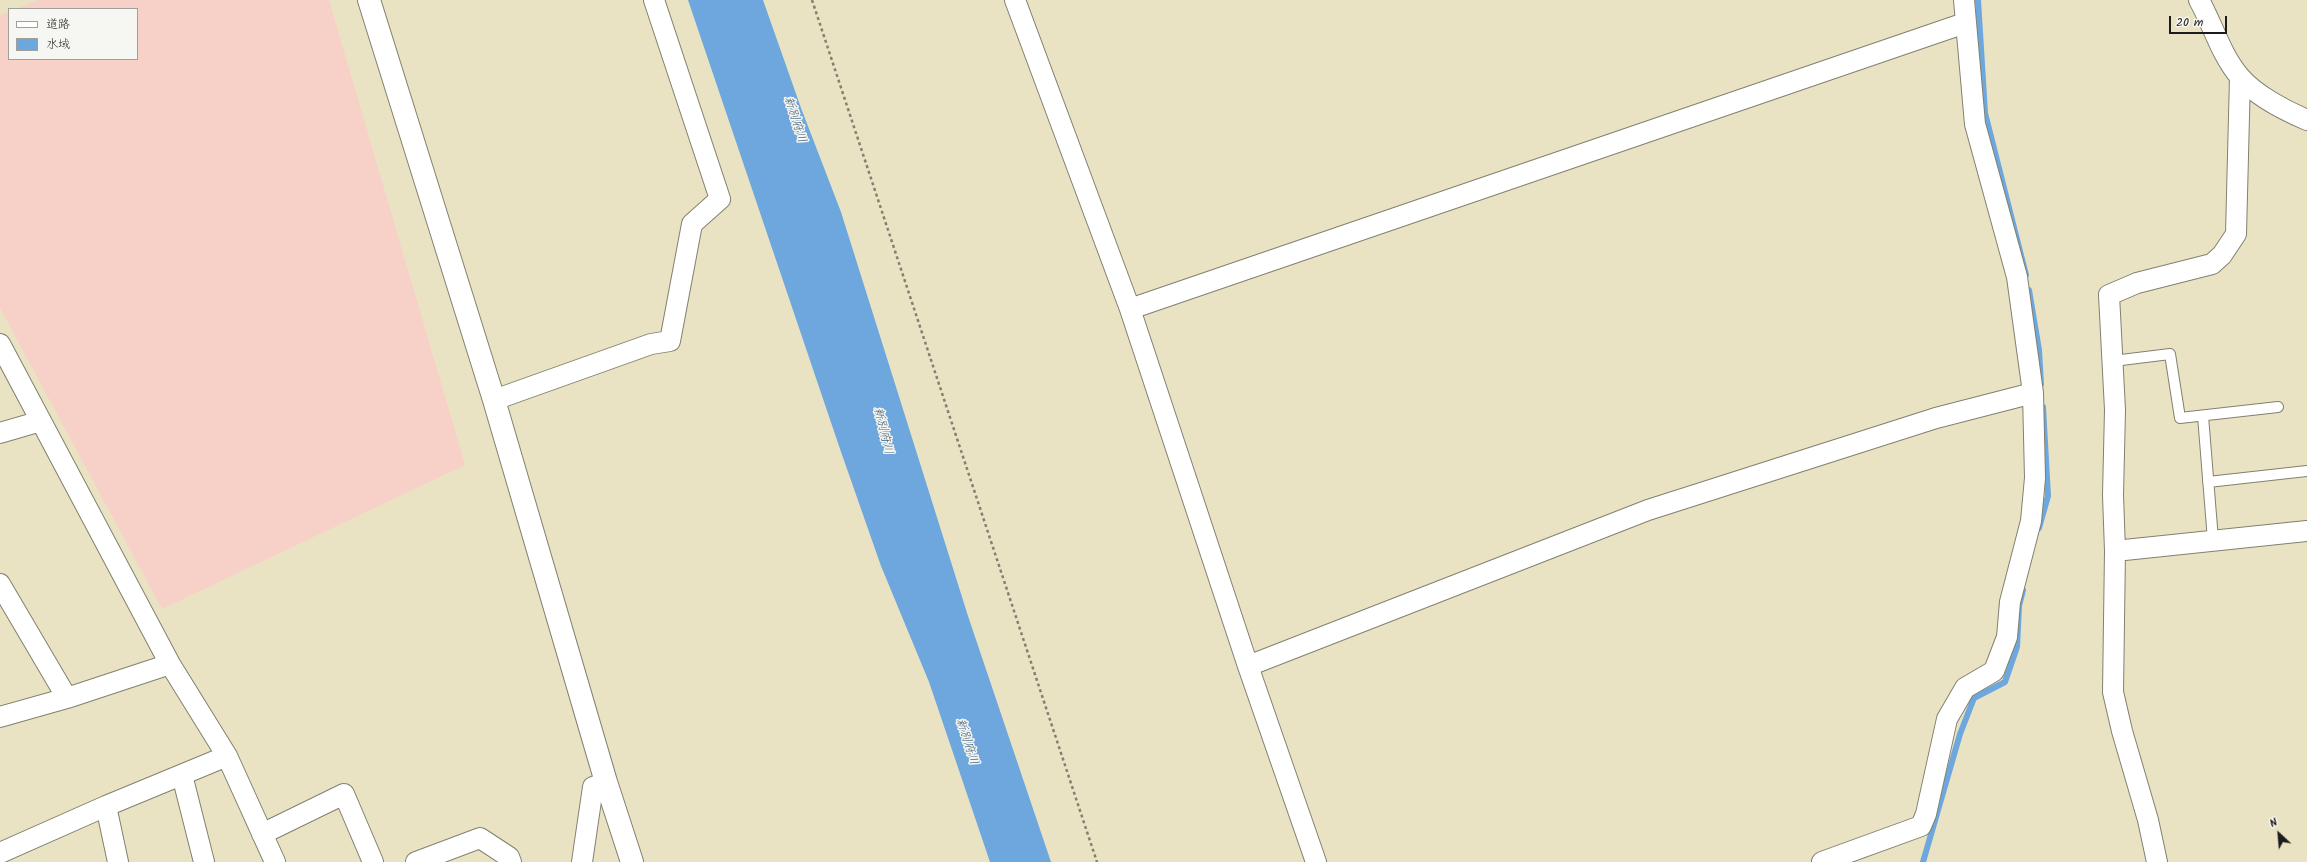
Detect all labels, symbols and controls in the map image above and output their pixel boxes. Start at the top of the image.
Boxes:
legend [8,8,138,60]
scale bar [2171,8,2229,34]
text: 20 m [2176,13,2203,32]
text: 道路 [46,15,70,34]
text: 水域 [46,35,70,54]
water label: 新別府川 [780,95,808,145]
water label: 新別府川 [869,406,895,456]
water label: 新別府川 [952,717,980,767]
north arrow [2259,814,2299,854]
text: N [2267,814,2281,833]

